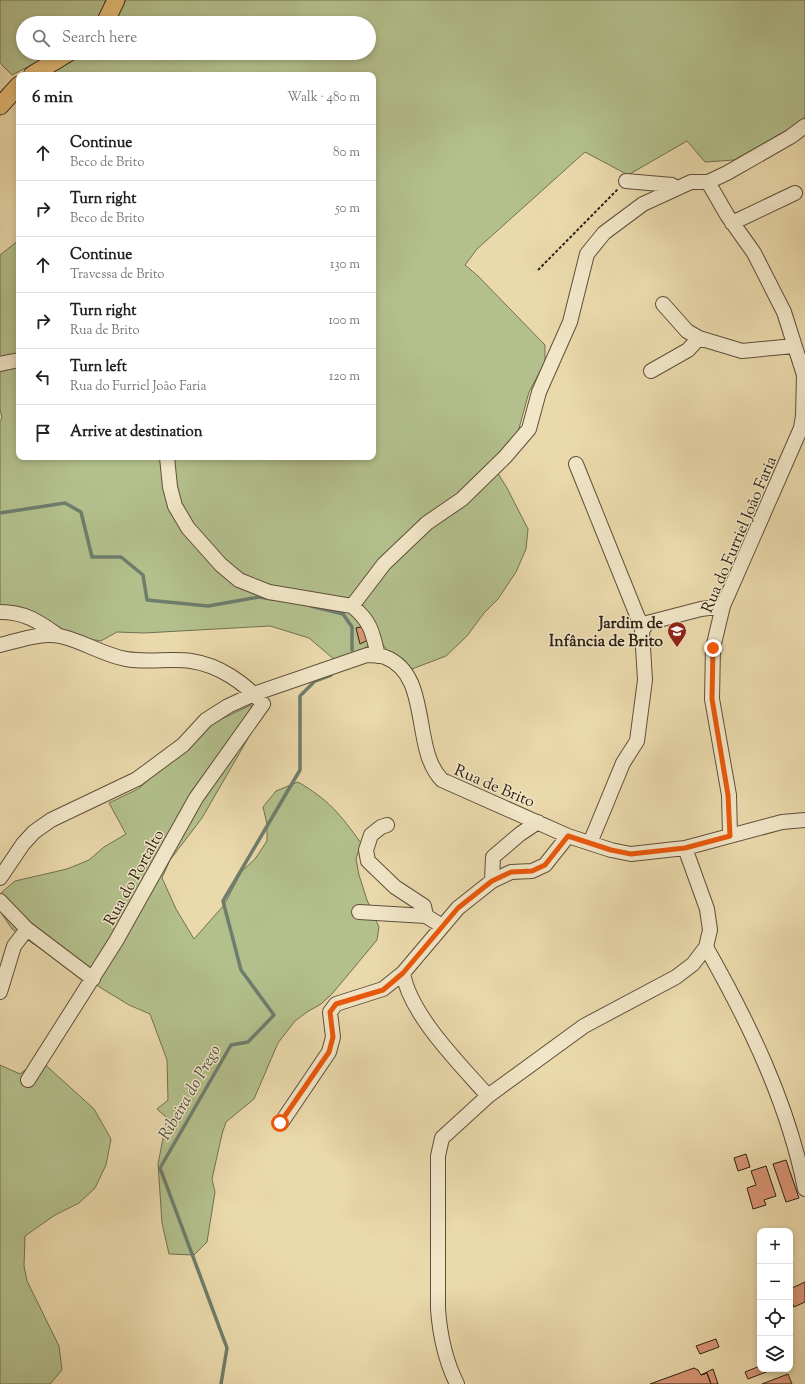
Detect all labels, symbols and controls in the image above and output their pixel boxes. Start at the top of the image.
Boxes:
search box [16,16,376,60]
icon: search [30,27,52,49]
text: Search here [62,28,137,49]
text: 6 min [32,86,73,110]
text: Walk · 480 m [287,89,360,107]
text: Continue [70,133,132,154]
icon: ahead [32,142,54,164]
text: 80 m [333,144,360,162]
text: Beco de Brito [70,154,144,172]
text: Turn right [70,189,136,210]
icon: right [32,198,54,220]
text: 50 m [335,200,360,218]
text: Beco de Brito [70,210,144,228]
text: Continue [70,245,132,266]
icon: ahead [32,254,54,276]
text: 130 m [330,256,360,274]
text: Travessa de Brito [70,266,164,284]
text: Turn right [70,301,136,322]
icon: right [32,310,54,332]
text: 100 m [328,312,360,330]
text: Rua de Brito [70,322,140,340]
text: Turn left [70,357,127,378]
icon: left [32,366,54,388]
text: 120 m [329,368,360,386]
text: Rua do Furriel João Faria [70,378,207,396]
icon: arrive [32,422,54,444]
text: Arrive at destination [70,422,203,443]
street label: Rua do Furriel João Faria [697,453,784,617]
place label: Jardim de Infância de Brito [549,613,664,654]
school or university icon: Jardim de Infância de Brito [666,620,688,648]
route end [704,639,722,657]
street label: Rua de Brito [450,760,538,815]
street label: Rua do Portalto [99,826,171,930]
water label: Ribeira do Prego [154,1041,228,1145]
route start [271,1114,289,1132]
map controls [757,1228,793,1372]
button: + [757,1228,793,1264]
button: − [757,1264,793,1300]
button: locate [757,1300,793,1336]
button: layers [757,1336,793,1372]

